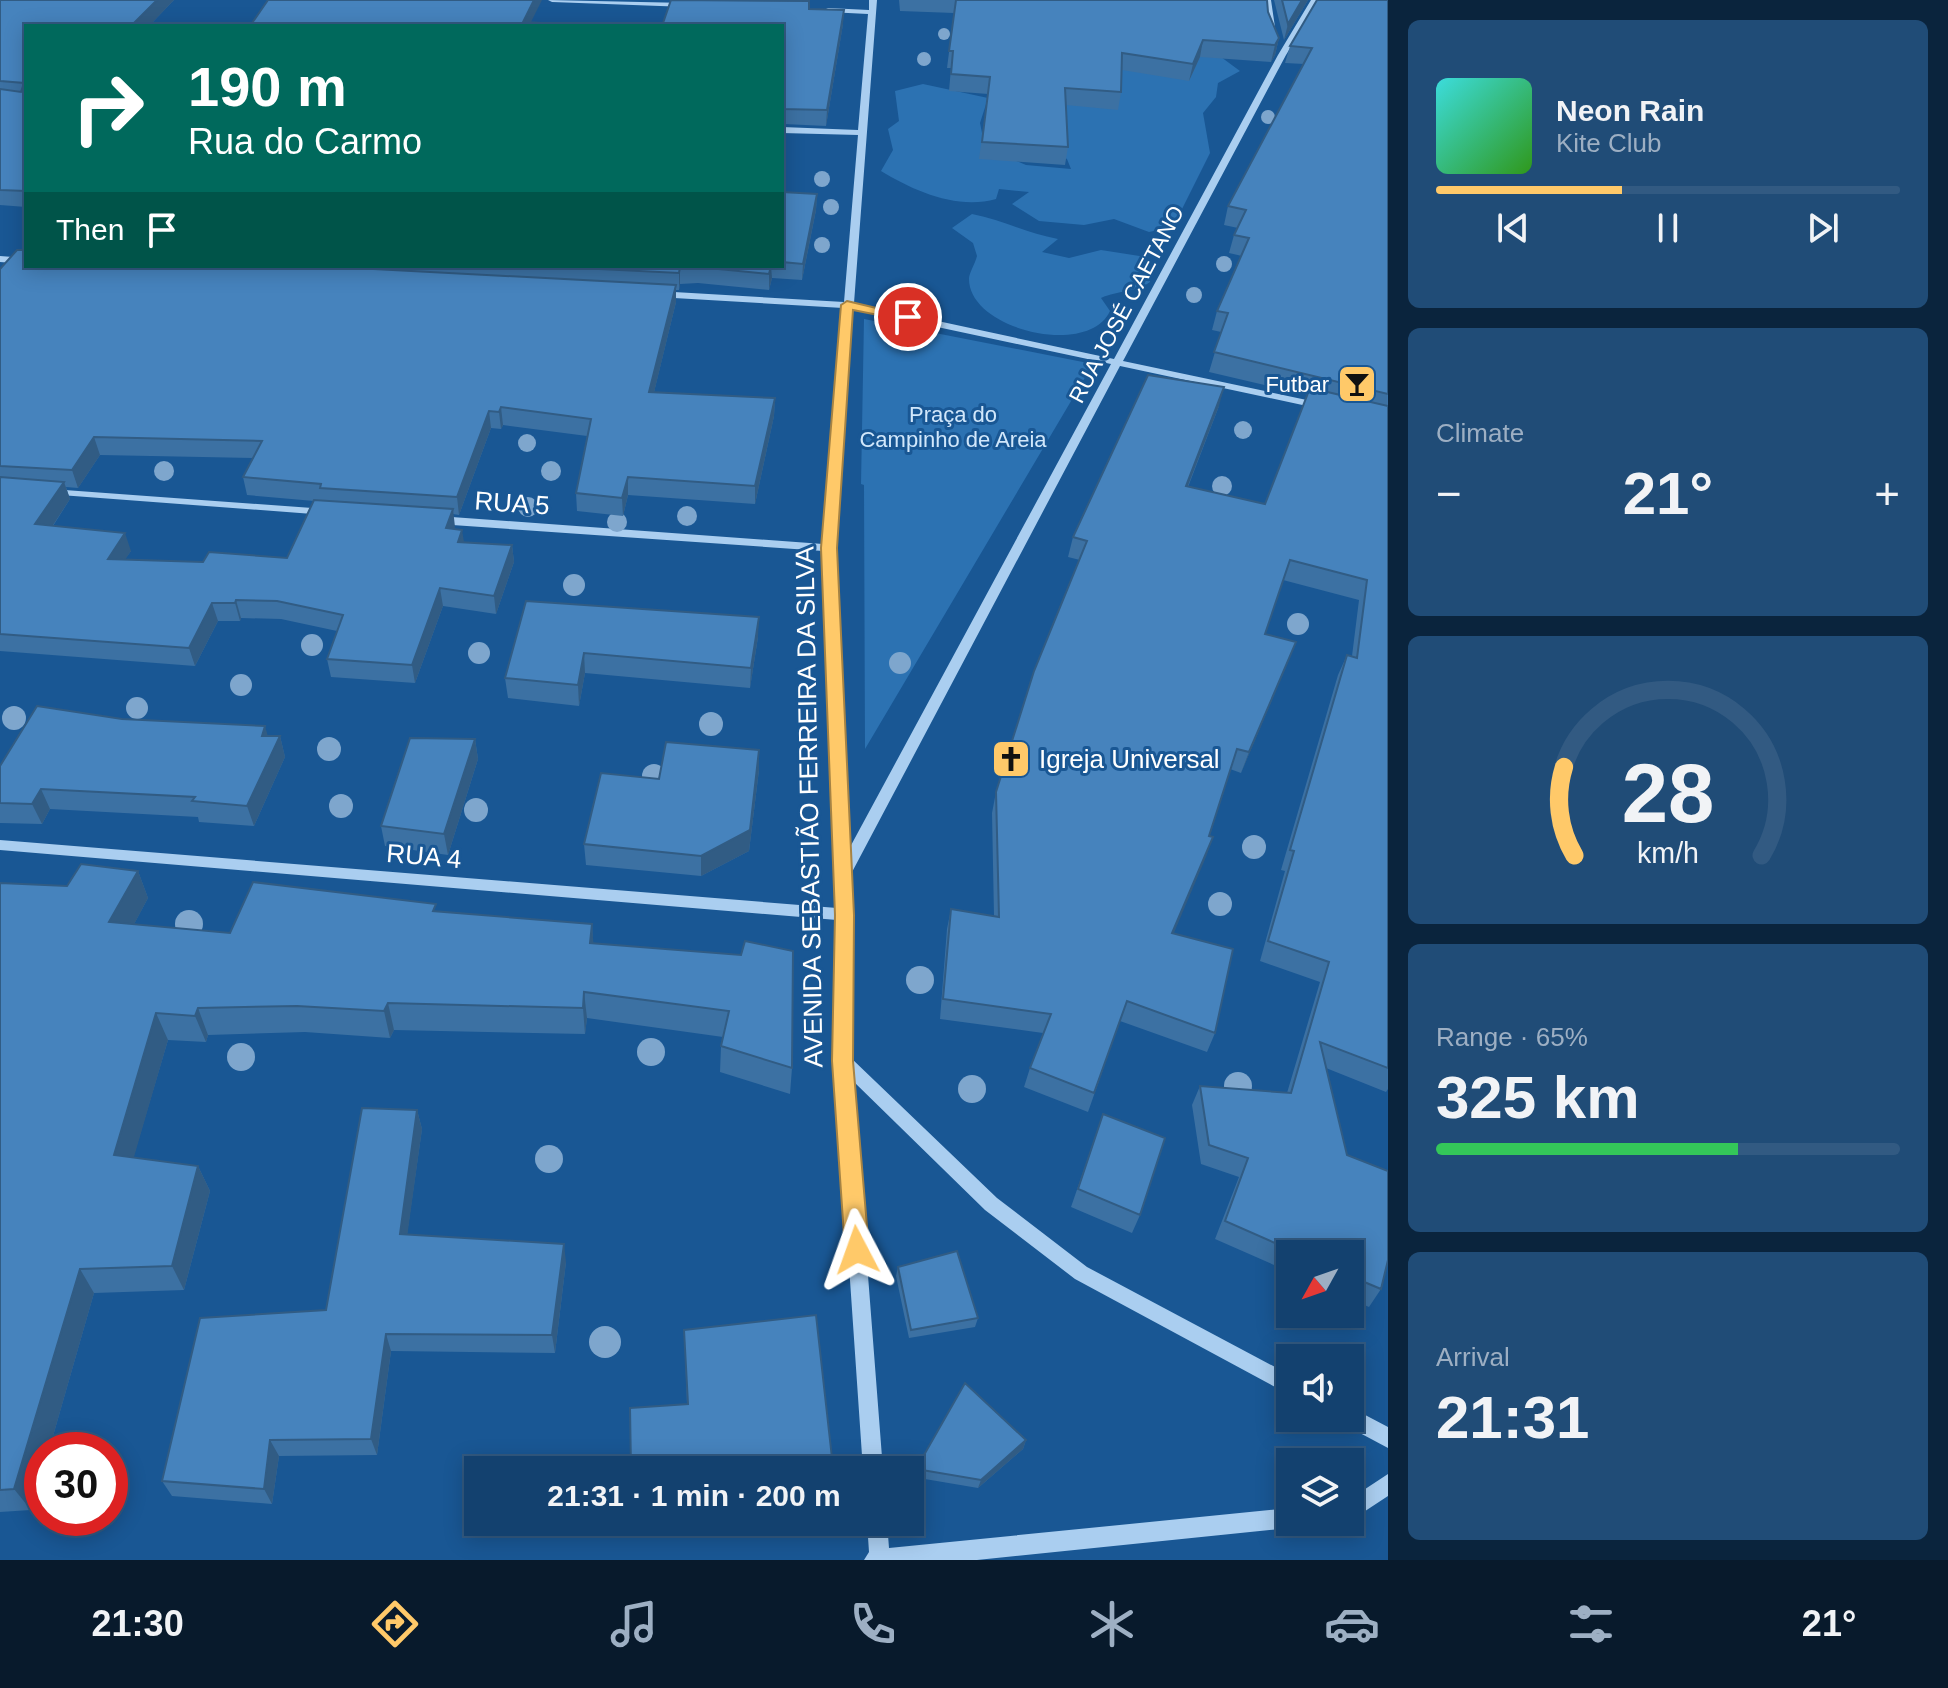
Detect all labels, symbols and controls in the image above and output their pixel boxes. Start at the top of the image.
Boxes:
text: 190 m [188,55,347,118]
icon: right [56,56,160,160]
text: Neon Rain [1556,94,1704,127]
text: Rua do Carmo [188,121,422,162]
text: Kite Club [1556,128,1662,158]
street label: RUA JOSÉ CAETANO [1064,201,1189,407]
icon: previous [1491,206,1535,250]
icon: pause [1646,206,1690,250]
icon: next [1801,206,1845,250]
icon: arrive [140,208,184,252]
text: Then [56,213,124,246]
pin [874,283,942,351]
icon: arrive [886,295,930,339]
bar icon: Futbar [1336,363,1378,405]
place label: Futbar [1265,372,1329,397]
park label: Praça do Campinho de Areia [859,402,1047,452]
text: Climate [1436,418,1524,448]
text: 21° [1623,460,1713,527]
text: − [1436,469,1462,518]
text: + [1874,469,1900,518]
street label: RUA 5 [473,485,551,521]
street label: AVENIDA SEBASTIÃO FERREIRA DA SILVA [789,545,829,1068]
church icon: Igreja Universal [990,738,1032,780]
place label: Igreja Universal [1039,744,1220,774]
text: 28 [1622,747,1714,840]
text: km/h [1637,837,1699,869]
street label: RUA 4 [385,838,463,874]
text: Range · 65% [1436,1022,1588,1052]
text: 325 km [1436,1064,1640,1131]
position arrow [815,1208,899,1292]
north arrow [1276,1240,1364,1328]
map controls [1276,1240,1364,1536]
text: Arrival [1436,1342,1510,1372]
button: sound [1276,1344,1364,1432]
text: 21:31 [1436,1384,1589,1451]
speed limit sign: 30 [24,1432,128,1536]
button: layers [1276,1448,1364,1536]
text: 21:31 · 1 min · 200 m [547,1479,841,1512]
icon: directions [367,1596,423,1652]
icon: music [606,1596,662,1652]
icon: phone [845,1596,901,1652]
icon: climate [1084,1596,1140,1652]
icon: car [1324,1596,1380,1652]
icon: filters [1563,1596,1619,1652]
text: 21:30 [92,1603,184,1644]
text: 21° [1802,1603,1856,1644]

